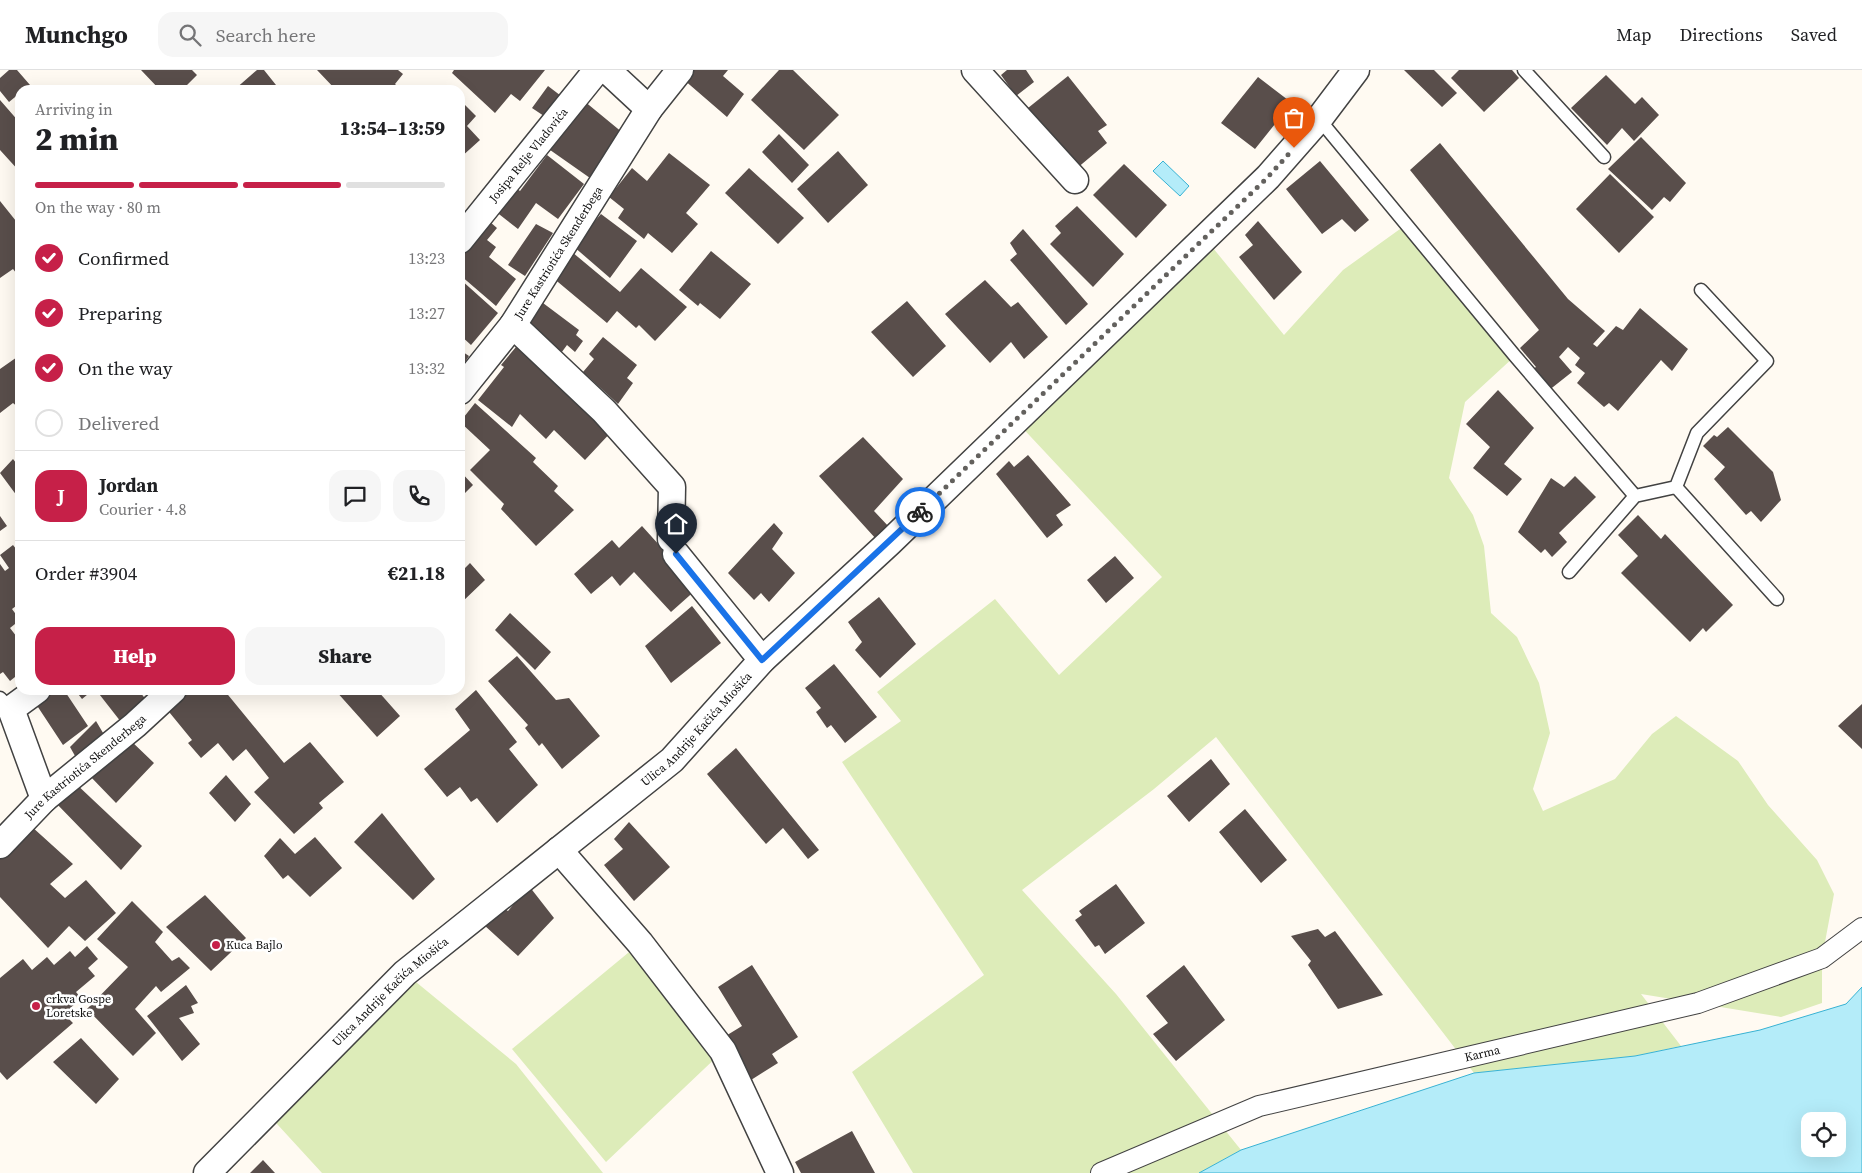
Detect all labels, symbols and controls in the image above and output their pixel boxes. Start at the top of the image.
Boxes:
search box [158,12,508,57]
text: Munchgo [25,18,128,51]
icon: search [176,21,204,49]
text: Search here [216,22,316,48]
text: Map [1616,22,1652,47]
text: Directions [1680,22,1763,47]
text: Saved [1791,22,1837,47]
pin [1273,97,1315,148]
text: Arriving in [35,98,113,120]
street label: Josipa Relje Vladovića [485,104,572,207]
icon: bag [1280,104,1308,132]
text: 13:54–13:59 [340,115,445,141]
text: 2 min [35,117,118,161]
street label: Jure Kastriotića Skenderbega [510,182,607,323]
text: On the way · 80 m [35,196,161,218]
icon: check [35,244,63,272]
text: Confirmed [78,245,169,271]
text: 13:23 [408,247,445,269]
icon: check [35,299,63,327]
text: Preparing [78,300,162,326]
text: 13:27 [408,302,445,324]
icon: check [35,354,63,382]
text: On the way [78,355,173,381]
text: 13:32 [408,357,445,379]
text: Delivered [78,410,159,436]
button: chat [329,470,381,522]
button: phone [393,470,445,522]
text: Jordan [99,472,158,498]
text: J [57,483,65,509]
courier [895,487,945,537]
text: Courier · 4.8 [99,498,187,520]
icon: bike [906,498,934,526]
pin [655,503,697,554]
icon: home [662,510,690,538]
text: Order #3904 [35,560,137,586]
text: €21.18 [388,560,445,586]
button: Help [35,627,235,685]
button: Share [245,627,445,685]
street label: Ulica Andrije Kačića Miošića [637,668,756,790]
street label: Jure Kastriotića Skenderbega [20,710,150,823]
street label: Ulica Andrije Kačića Miošića [329,933,452,1050]
place label: Kuca Bajlo [226,937,283,953]
marker: Kuca Bajlo [210,939,222,951]
place label: crkva Gospe Loretske [46,991,111,1021]
marker: crkva Gospe Loretske [30,1000,42,1012]
street label: Karma [1463,1042,1503,1065]
map controls [1801,1112,1846,1157]
button: locate [1801,1112,1846,1157]

